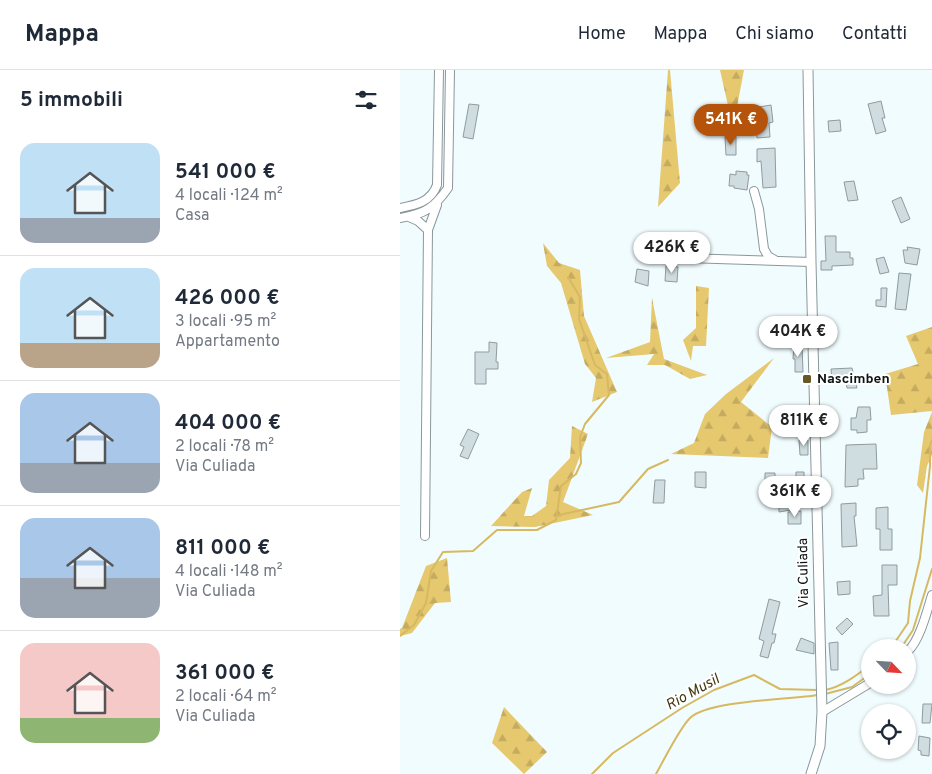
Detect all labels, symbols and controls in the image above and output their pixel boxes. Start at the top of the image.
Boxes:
text: Mappa [25,20,99,50]
text: Home [578,23,626,46]
text: Mappa [654,23,707,46]
text: Chi siamo [735,23,814,46]
text: Contatti [842,23,907,46]
icon: filters [352,86,380,114]
text: 5 immobili [20,87,123,114]
pin: 541K € [690,104,772,146]
text: 541K € [705,110,757,130]
text: 541 000 € [175,159,276,186]
icon: home [60,163,120,223]
text: 4 locali · 124 m² [175,186,283,206]
text: Casa [175,206,210,226]
pin: 426K € [631,232,713,274]
text: 426K € [644,238,700,258]
text: 426 000 € [175,285,280,312]
icon: home [60,288,120,348]
text: 3 locali · 95 m² [175,312,276,332]
pin: 404K € [757,316,839,358]
text: 404K € [770,322,826,342]
text: Appartamento [175,332,280,352]
place label: Nascimben [817,371,890,388]
marker: Nascimben [801,373,813,385]
pin: 811K € [763,404,845,447]
text: 404 000 € [175,410,281,437]
text: 811K € [780,411,828,431]
icon: home [60,413,120,473]
text: 2 locali · 78 m² [175,437,274,457]
text: Via Culiada [175,457,255,477]
pin: 361K € [754,476,836,518]
text: 361K € [769,482,821,502]
text: 811 000 € [175,535,270,562]
icon: home [60,538,120,598]
street label: Via Culiada [795,538,813,608]
text: 4 locali · 148 m² [175,562,283,582]
text: Via Culiada [175,582,255,602]
north arrow [861,639,916,694]
map controls [861,639,916,759]
text: 361 000 € [175,660,274,687]
icon: home [60,663,120,723]
water label: Rio Musil [663,670,724,716]
text: 2 locali · 64 m² [175,687,277,707]
button: locate [861,704,916,759]
text: Via Culiada [175,707,255,727]

